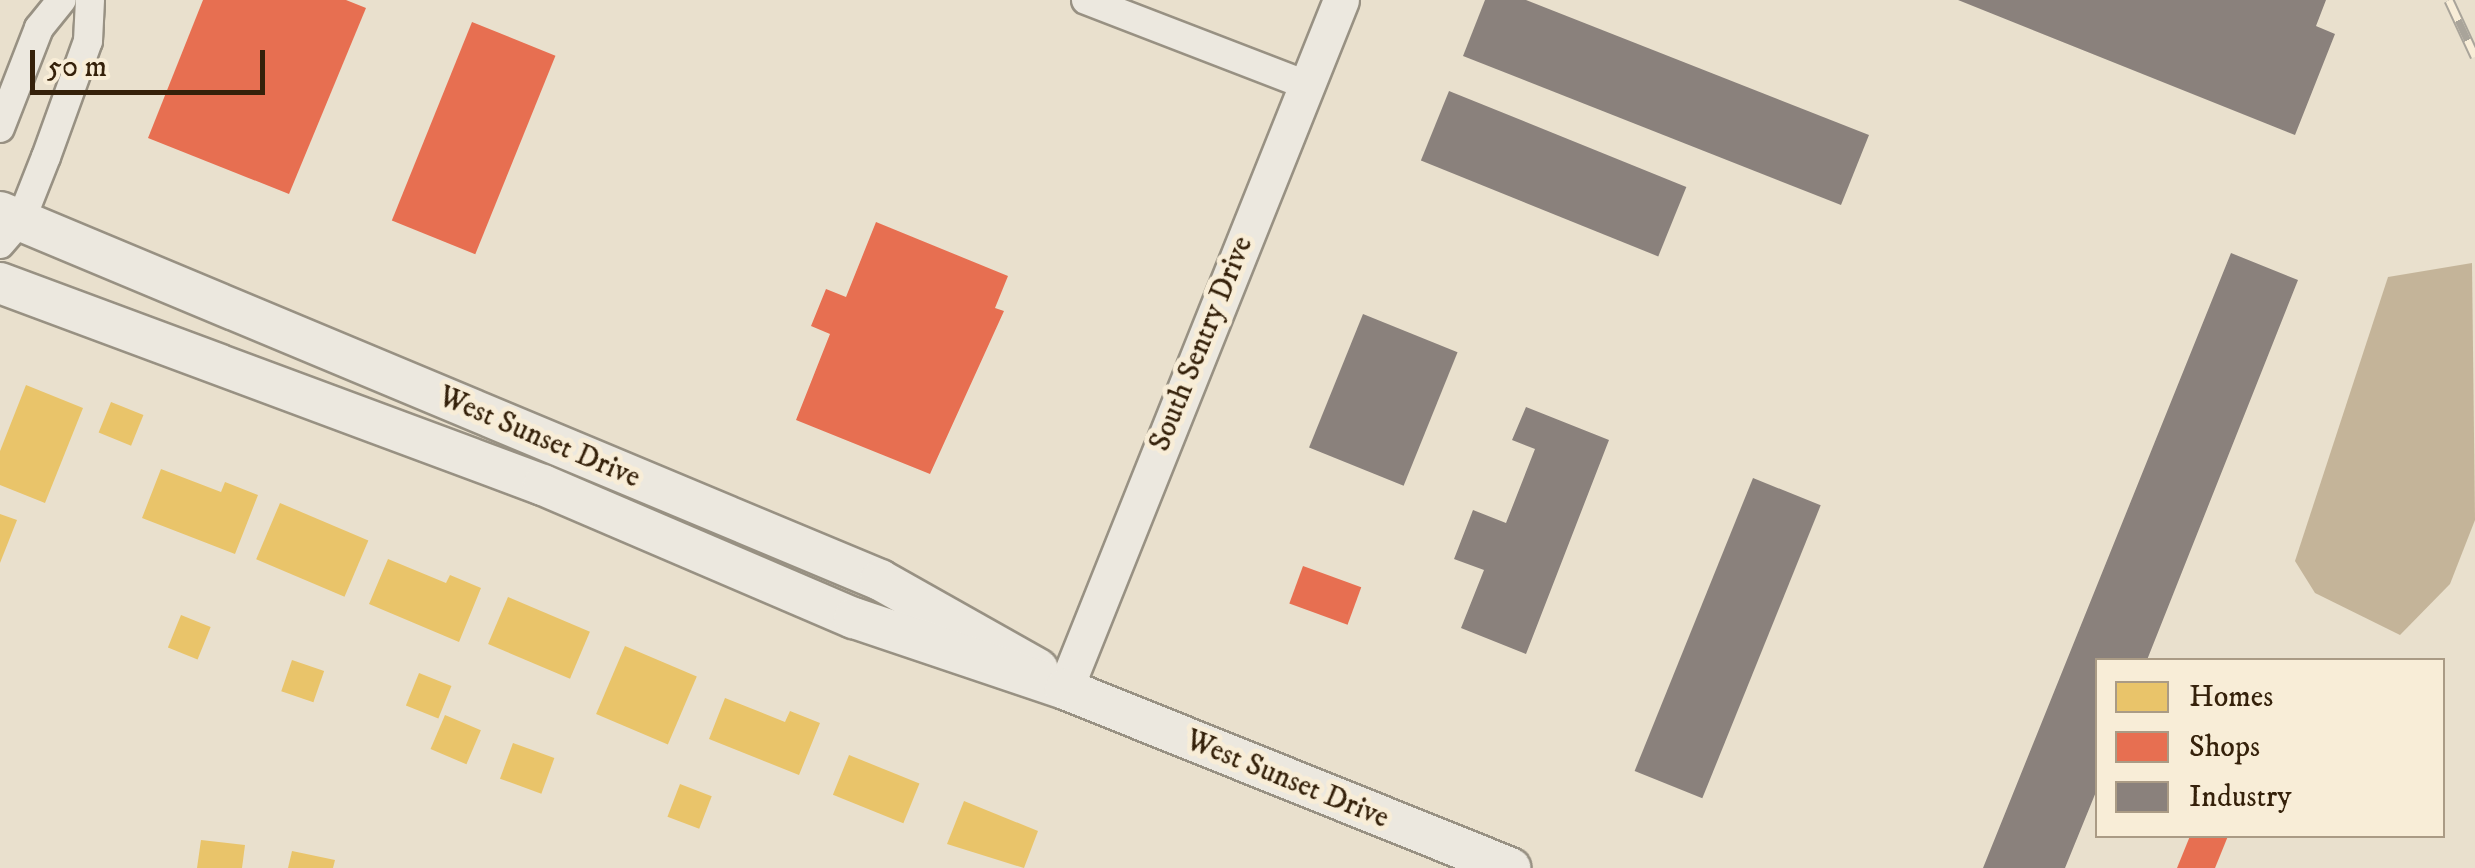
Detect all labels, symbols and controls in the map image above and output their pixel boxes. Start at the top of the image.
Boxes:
scale bar [35,30,270,92]
text: 50 m [47,49,107,86]
street label: South Sentry Drive [1143,231,1261,457]
street label: West Sunset Drive [433,379,645,497]
legend [2095,658,2445,838]
text: Homes [2189,679,2273,716]
street label: West Sunset Drive [1180,723,1394,837]
text: Shops [2189,729,2260,766]
text: Industry [2189,779,2291,816]

